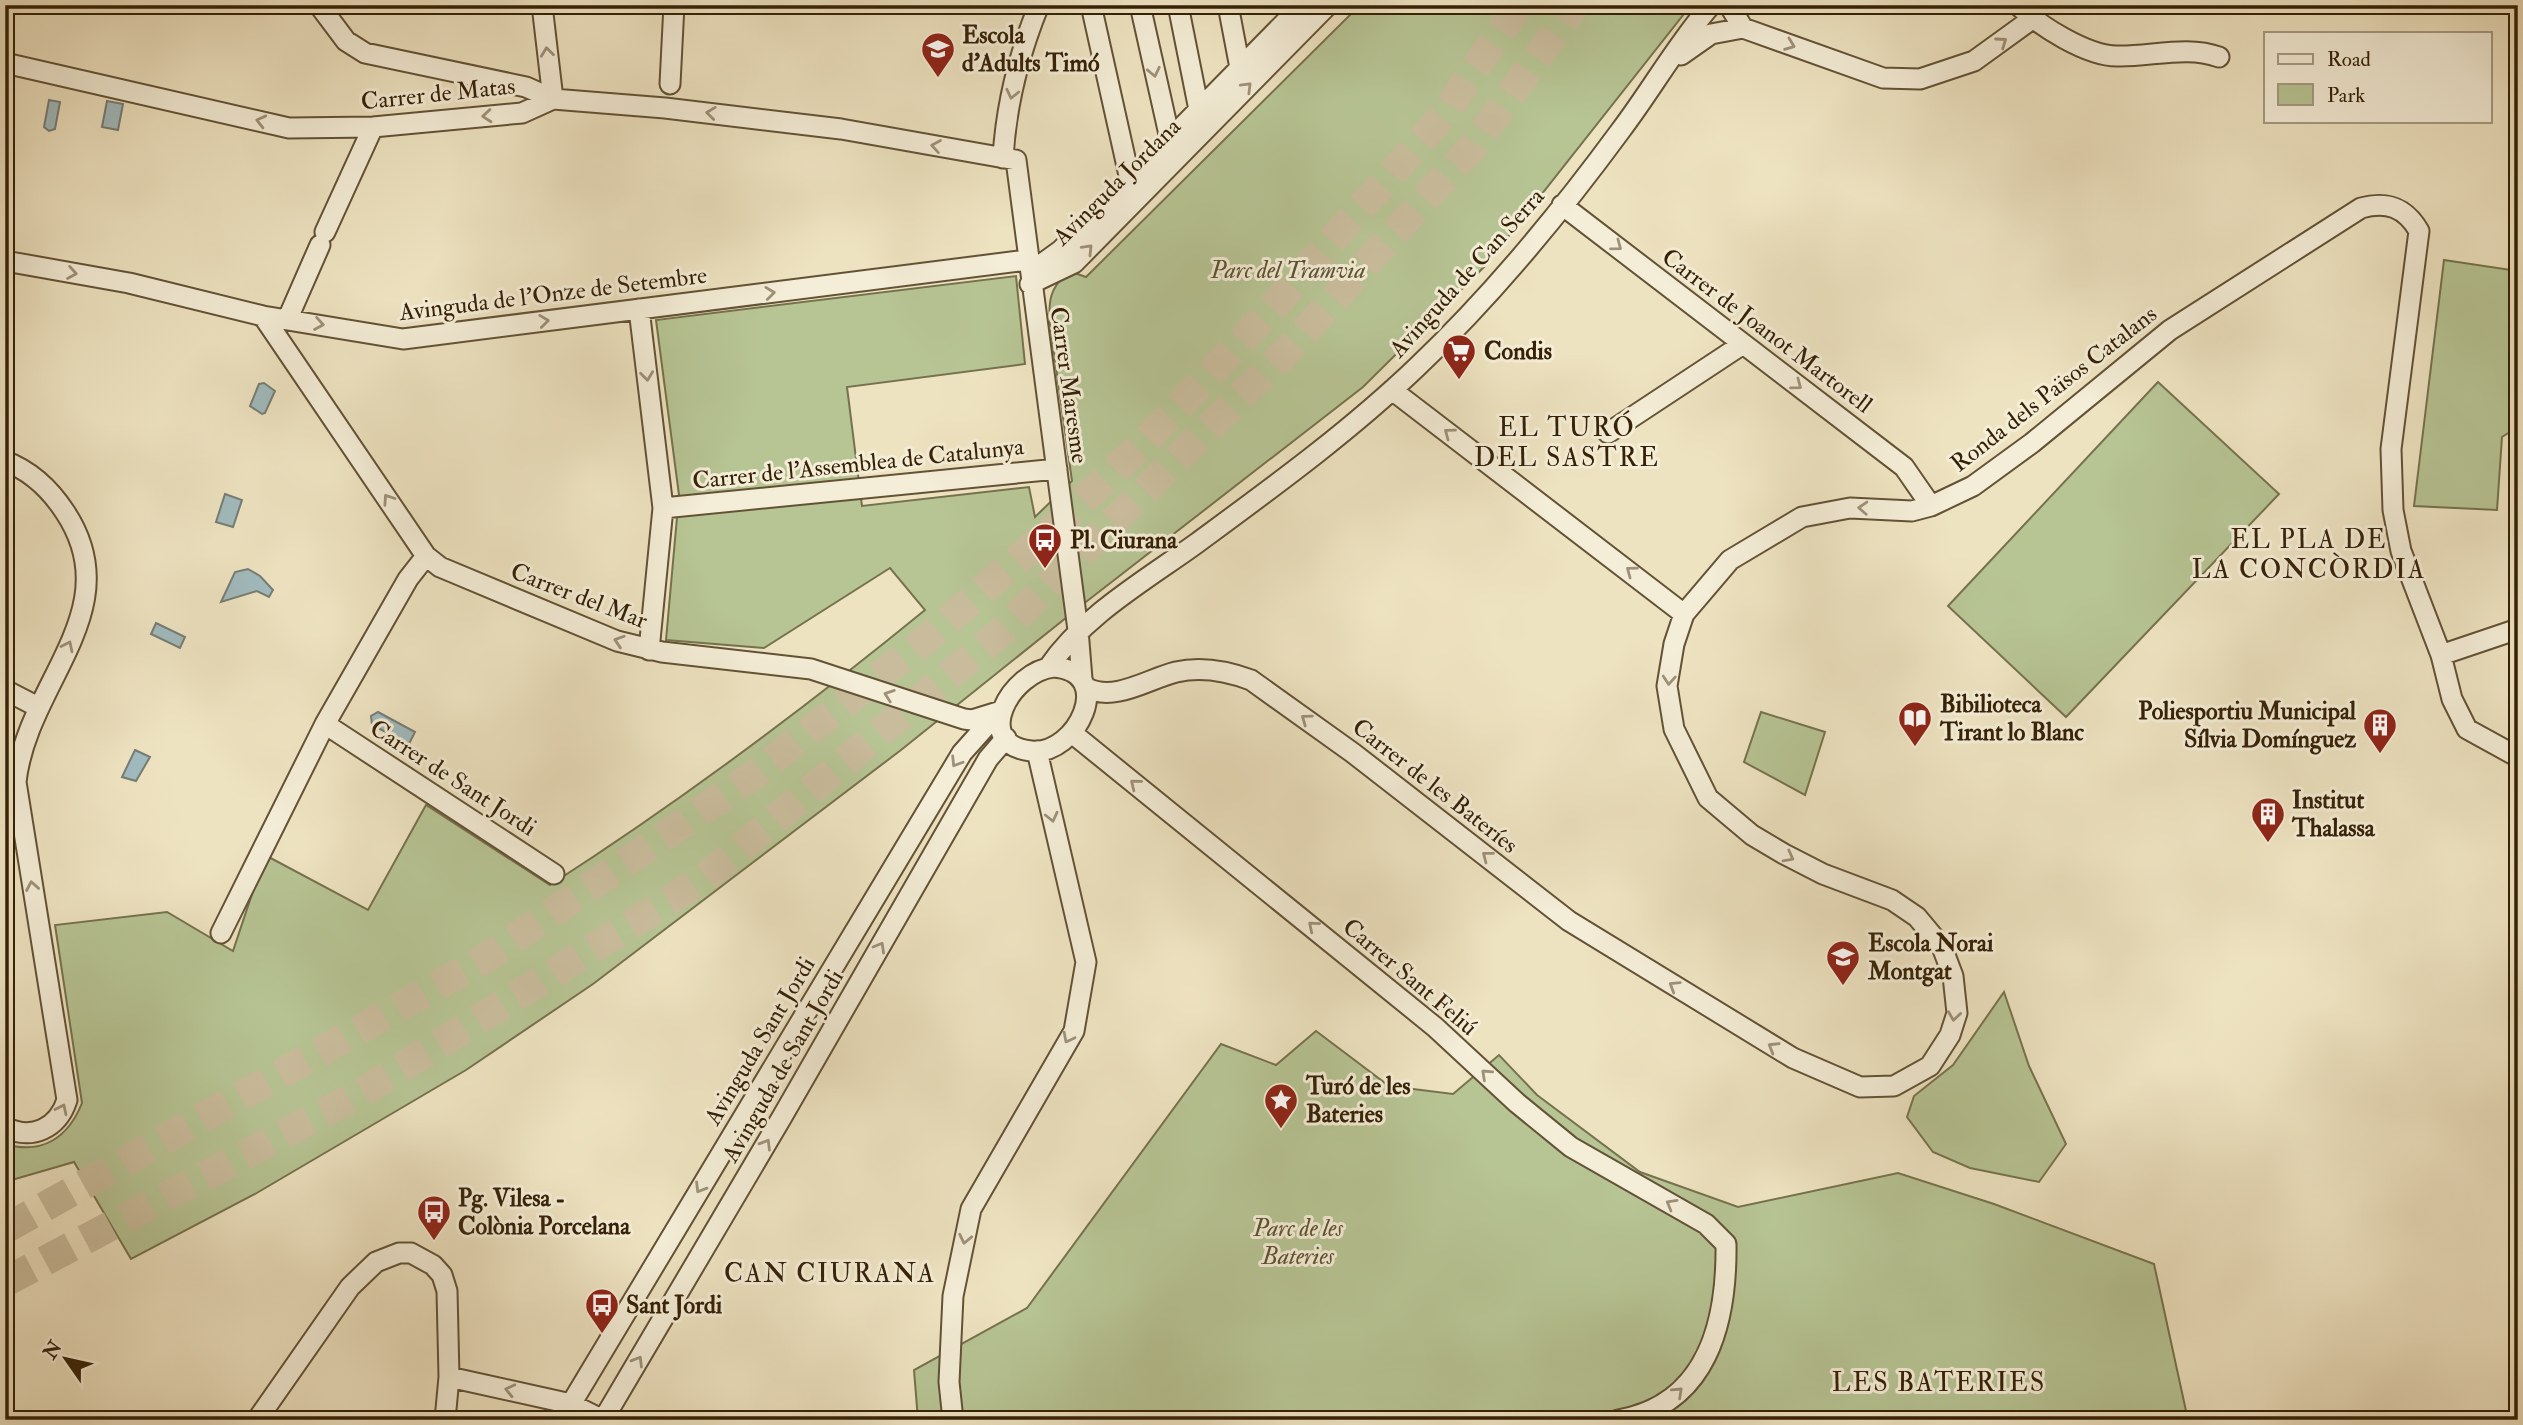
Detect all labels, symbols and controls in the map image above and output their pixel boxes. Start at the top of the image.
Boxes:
place label: Escola d’Adults Timó [962,20,1100,79]
school or university icon: Escola d’Adults Timó [919,30,957,79]
legend [2264,32,2492,122]
one-way arrow [1783,36,1795,50]
one-way arrow [1994,38,2007,50]
one-way arrow [540,46,555,58]
text: Road [2327,46,2372,73]
one-way arrow [1146,66,1160,78]
street label: Carrer de Matas [359,70,517,118]
one-way arrow [1239,82,1252,95]
text: Park [2327,82,2365,109]
one-way arrow [1005,88,1020,100]
one-way arrow [705,106,717,121]
one-way arrow [482,108,493,123]
street label: Avinguda Jordana [1046,111,1188,253]
one-way arrow [255,115,267,130]
one-way arrow [930,139,942,154]
street label: Avinguda de Can Serra [1382,181,1552,365]
one-way arrow [1609,238,1621,251]
street label: Carrer de Joanot Martorell [1656,242,1878,420]
one-way arrow [1079,244,1092,257]
park label: Parc del Tramvia [1210,255,1365,286]
street label: Avinguda de l'Onze de Setembre [396,260,709,328]
one-way arrow [67,265,78,280]
one-way arrow [764,285,775,300]
street label: Ronda dels Països Catalans [1945,299,2163,479]
street label: Carrer Maresme [1043,305,1095,465]
one-way arrow [538,314,550,329]
one-way arrow [313,316,325,331]
supermarket icon: Condis [1440,332,1478,381]
place label: Condis [1484,336,1552,367]
one-way arrow [640,371,655,382]
one-way arrow [1789,376,1802,389]
district label: EL TURÓ DEL SASTRE [1474,410,1660,474]
one-way arrow [1445,429,1457,442]
street label: Carrer de l'Assemblea de Catalunya [691,431,1026,497]
one-way arrow [384,494,396,507]
one-way arrow [1857,501,1868,516]
bus stop icon: Pl. Ciurana [1026,521,1064,570]
district label: EL PLA DE LA CONCÒRDIA [2192,524,2426,586]
place label: Pl. Ciurana [1070,525,1178,556]
street label: Carrer del Mar [506,556,652,636]
one-way arrow [1626,566,1638,579]
one-way arrow [614,635,626,649]
one-way arrow [60,641,74,653]
one-way arrow [1662,675,1677,686]
one-way arrow [883,689,896,703]
place label: Bibilioteca Tirant lo Blanc [1939,689,2084,748]
place label: Poliesportiu Municipal Sílvia Domínguez [2138,696,2357,755]
library icon: Bibilioteca Tirant lo Blanc [1896,699,1934,748]
building icon: Poliesportiu Municipal Sílvia Domínguez [2361,706,2399,755]
street label: Carrer de les Bateríes [1346,712,1524,860]
street label: Carrer de Sant Jordi [364,713,542,843]
one-way arrow [1301,714,1314,727]
one-way arrow [952,754,965,767]
one-way arrow [1131,780,1143,793]
place label: Institut Thalassa [2291,785,2376,844]
building icon: Institut Thalassa [2249,795,2287,844]
one-way arrow [1044,811,1058,823]
one-way arrow [1782,848,1795,862]
one-way arrow [1483,852,1495,865]
one-way arrow [25,881,40,892]
street label: Carrer Sant Feliú [1336,912,1484,1042]
one-way arrow [1308,922,1320,935]
place label: Escola Norai Montgat [1867,928,1994,987]
school or university icon: Escola Norai Montgat [1824,938,1862,987]
one-way arrow [872,942,885,955]
street label: Avinguda Sant Jordi [697,951,822,1132]
street label: Avinguda de Sant Jordi [715,964,851,1169]
one-way arrow [1669,981,1682,994]
one-way arrow [1947,1010,1962,1022]
one-way arrow [1063,1031,1077,1044]
one-way arrow [1768,1042,1781,1055]
one-way arrow [1481,1070,1494,1083]
place label: Turó de les Bateries [1305,1071,1410,1130]
place icon: Turó de les Bateries [1262,1081,1300,1130]
one-way arrow [53,1104,67,1117]
one-way arrow [758,1139,771,1152]
one-way arrow [695,1180,708,1193]
place label: Pg. Vilesa - Colònia Porcelana [458,1183,631,1242]
bus stop icon: Pg. Vilesa - Colònia Porcelana [415,1193,453,1242]
one-way arrow [1666,1199,1678,1212]
park label: Parc de les Bateries [1252,1213,1343,1272]
one-way arrow [958,1233,973,1245]
district label: CAN CIURANA [724,1258,936,1290]
bus stop icon: Sant Jordi [583,1286,621,1335]
place label: Sant Jordi [626,1290,723,1321]
north arrow [32,1324,102,1394]
text: N [37,1335,68,1365]
one-way arrow [629,1356,642,1369]
district label: LES BATERIES [1832,1367,2046,1399]
one-way arrow [504,1384,516,1399]
one-way arrow [1670,1388,1683,1400]

